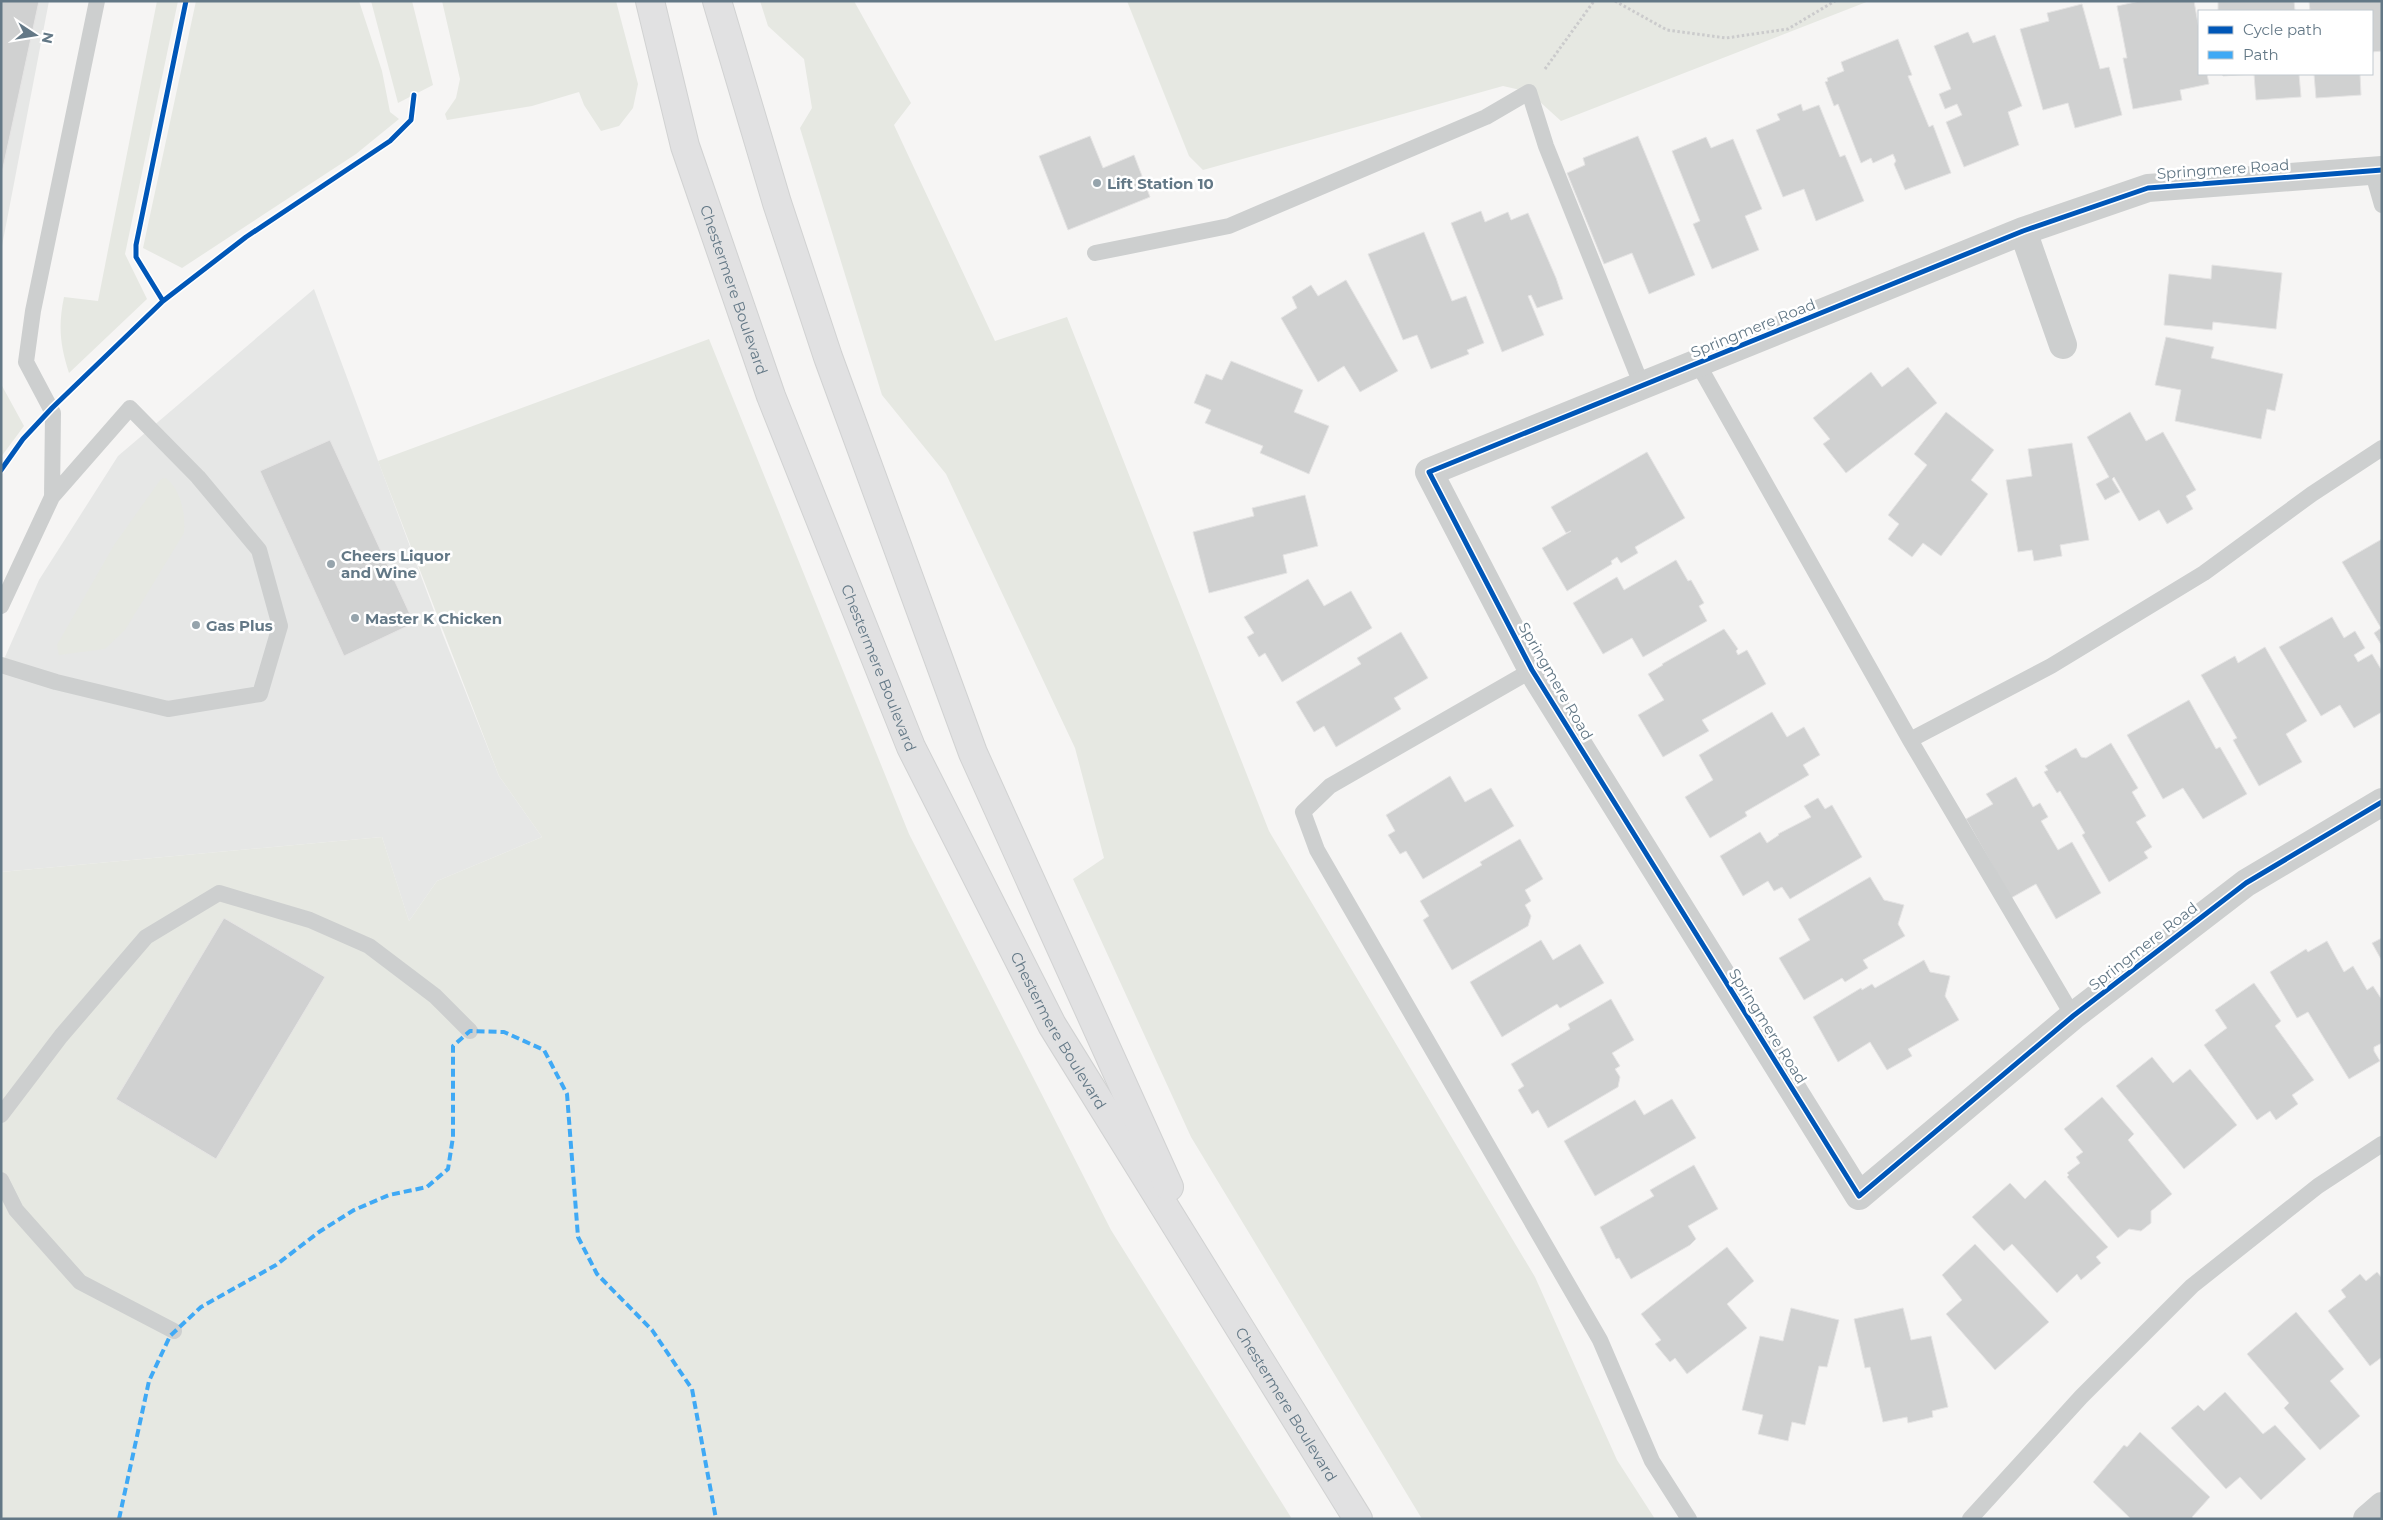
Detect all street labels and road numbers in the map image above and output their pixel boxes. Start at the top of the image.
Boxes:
street label: Springmere Road [2156,155,2290,183]
street label: Chestermere Boulevard [696,202,772,377]
street label: Springmere Road [1688,294,1818,362]
street label: Chestermere Boulevard [838,581,921,754]
street label: Springmere Road [1515,619,1597,743]
street label: Springmere Road [2085,898,2201,994]
street label: Chestermere Boulevard [1007,948,1111,1112]
street label: Springmere Road [1725,965,1811,1087]
street label: Chestermere Boulevard [1232,1323,1342,1485]

